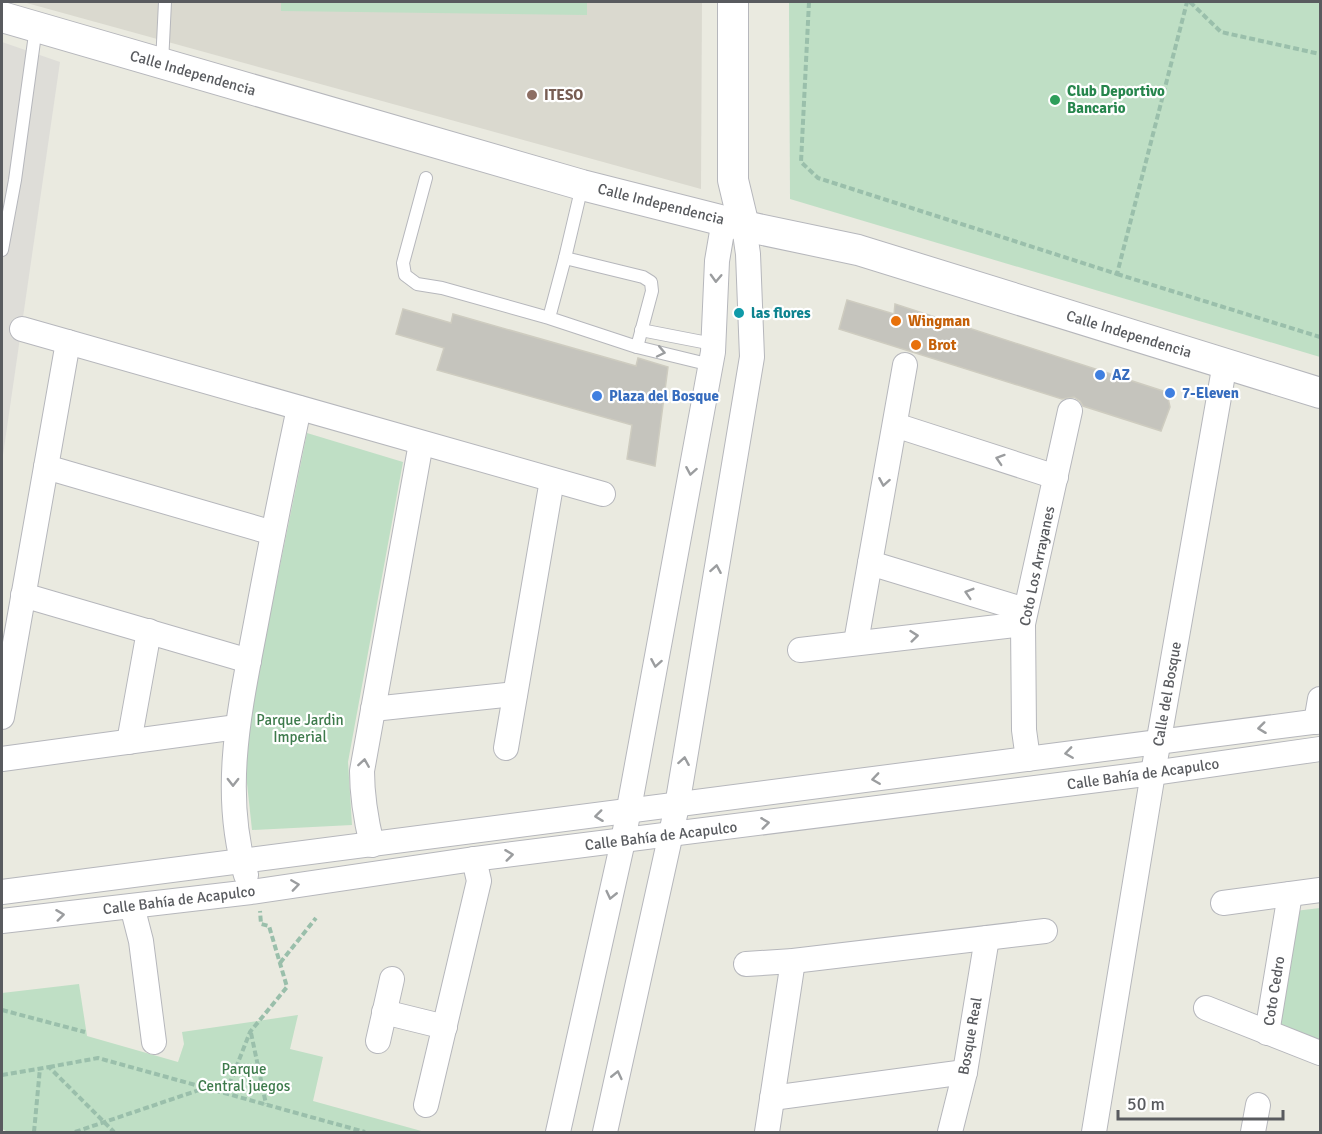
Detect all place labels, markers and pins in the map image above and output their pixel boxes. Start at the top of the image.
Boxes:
place label: Club Deportivo Bancario [1067,82,1165,117]
place label: ITESO [544,86,583,104]
marker: ITESO [525,88,539,102]
marker: Club Deportivo Bancario [1048,93,1062,107]
place label: las flores [751,304,811,322]
marker: las flores [732,306,746,320]
place label: Wingman [908,312,970,330]
marker: Wingman [889,314,903,328]
place label: Brot [928,336,957,354]
marker: Brot [909,338,923,352]
place label: AZ [1112,366,1131,384]
marker: AZ [1093,368,1107,382]
place label: 7-Eleven [1182,384,1239,402]
marker: 7-Eleven [1163,386,1177,400]
place label: Plaza del Bosque [609,387,719,405]
marker: Plaza del Bosque [590,389,604,403]

